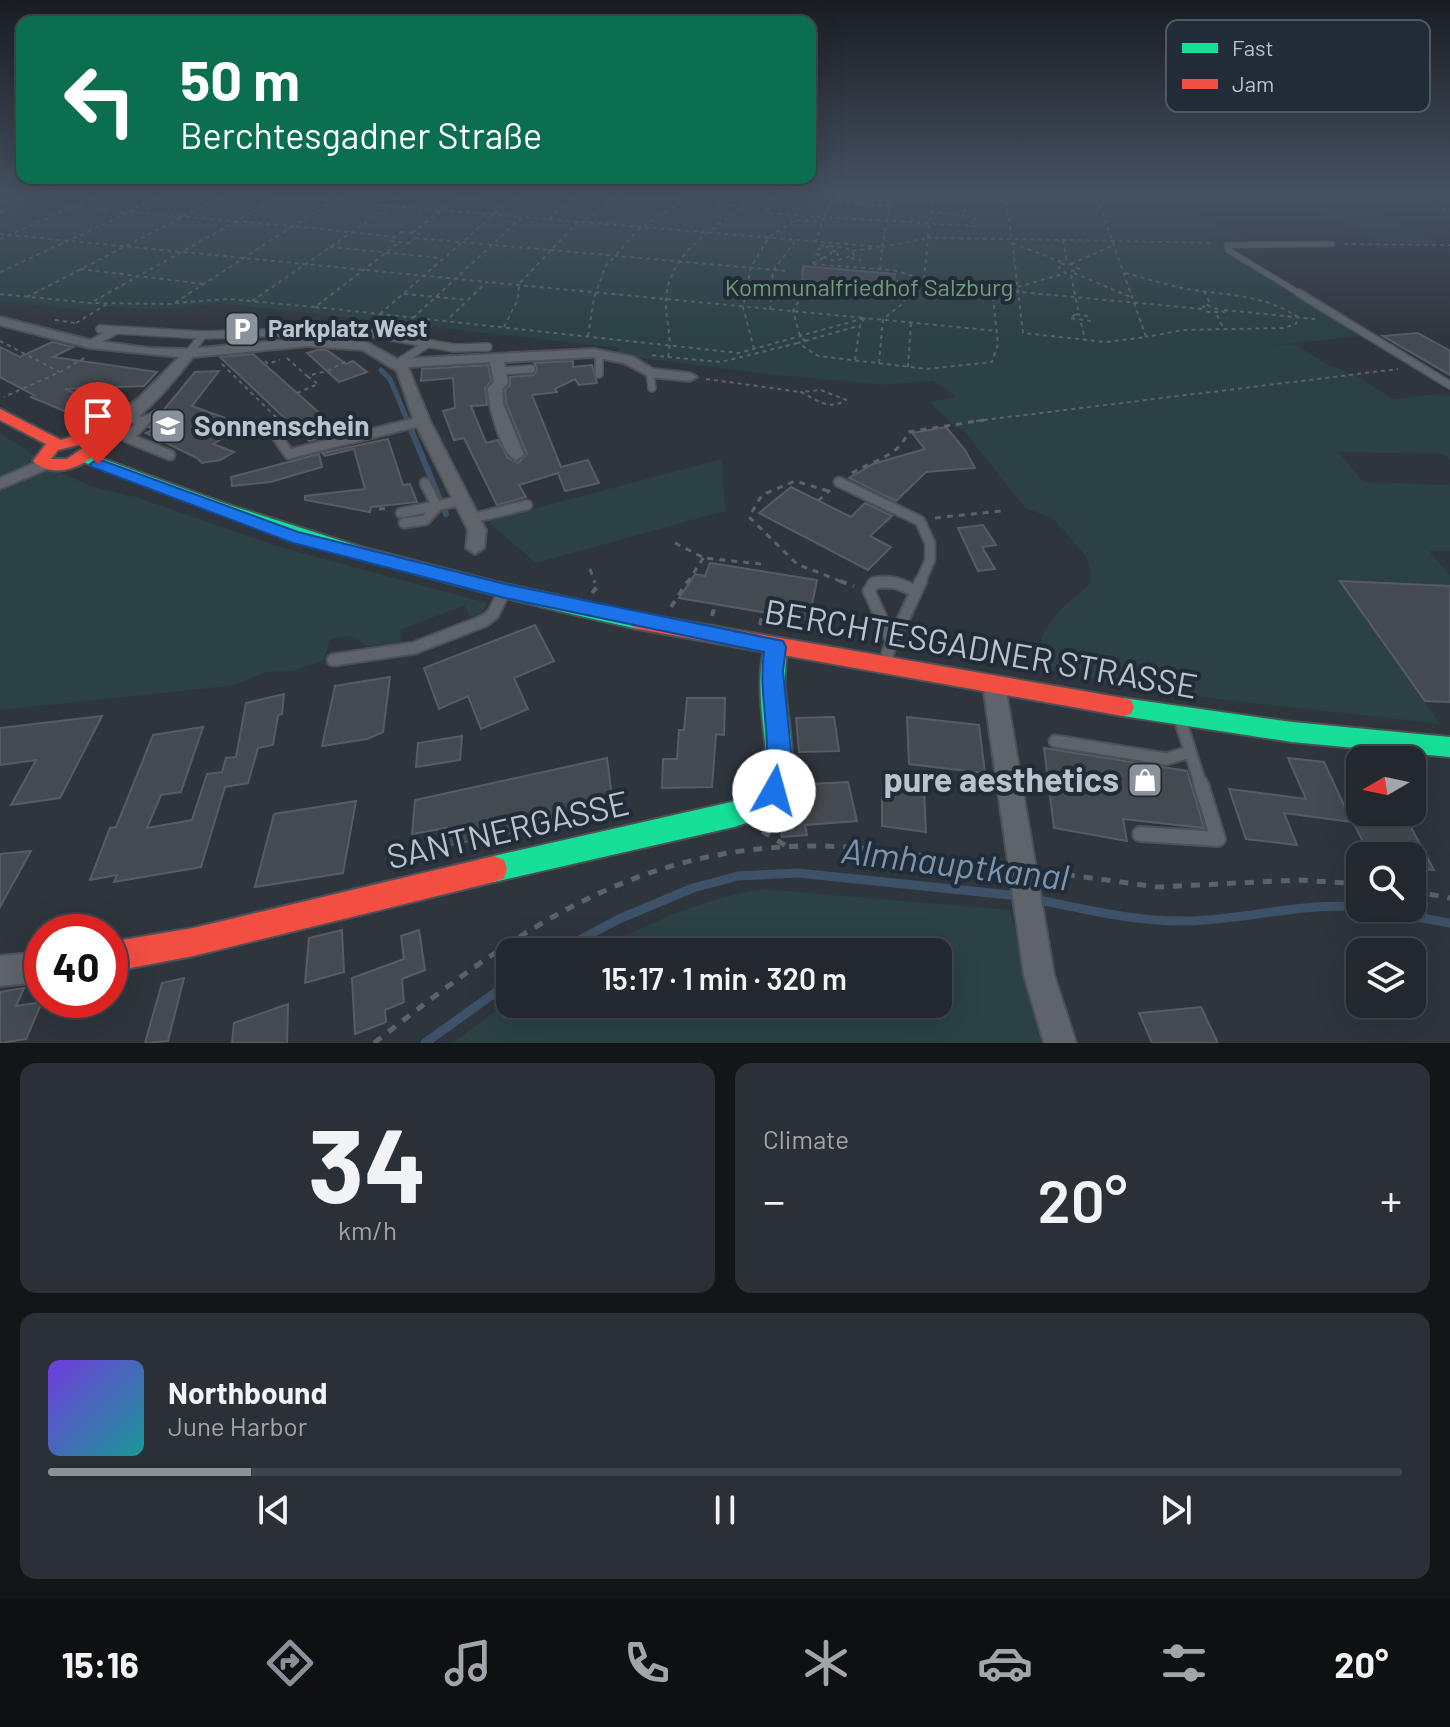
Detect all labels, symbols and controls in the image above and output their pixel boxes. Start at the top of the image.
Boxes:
legend [1166,20,1430,112]
text: Fast [1232,34,1274,60]
text: 50 m [180,45,300,112]
icon: left [48,48,152,152]
text: Jam [1232,70,1274,96]
text: Berchtesgadner Straße [180,113,542,156]
park label: Kommunalfriedhof Salzburg [725,272,1013,301]
parking icon: Parkplatz West [223,310,261,348]
place label: Parkplatz West [268,313,427,342]
pin [64,382,132,464]
icon: arrive [76,394,120,438]
school or university icon: Sonnenschein [149,407,187,445]
place label: Sonnenschein [194,408,369,442]
street label: BERCHTESGADNER STRASSE [762,589,1201,706]
north arrow [1346,746,1426,826]
map controls [1346,746,1426,1018]
position arrow [732,749,816,833]
place label: pure aesthetics [883,758,1119,799]
shop icon: pure aesthetics [1126,761,1164,799]
street label: SANTNERGASSE [383,781,633,876]
water label: Almhauptkanal [839,827,1071,898]
button: search [1346,842,1426,922]
speed limit sign: 40 [24,914,128,1018]
button: layers [1346,938,1426,1018]
text: 15:17 · 1 min · 320 m [601,960,847,996]
text: 34 [308,1099,427,1224]
text: Climate [763,1123,849,1154]
text: 20° [1038,1163,1127,1235]
text: − [763,1173,785,1226]
text: + [1380,1173,1402,1226]
text: km/h [338,1214,397,1245]
text: Northbound [168,1374,327,1410]
text: June Harbor [168,1410,307,1441]
icon: previous [252,1488,296,1532]
icon: pause [703,1488,747,1532]
icon: next [1154,1488,1198,1532]
icon: directions [262,1635,318,1691]
icon: music [440,1635,496,1691]
icon: phone [619,1635,675,1691]
icon: climate [798,1635,854,1691]
icon: car [977,1635,1033,1691]
icon: filters [1156,1635,1212,1691]
text: 15:16 [61,1642,139,1685]
text: 20° [1334,1642,1389,1685]

